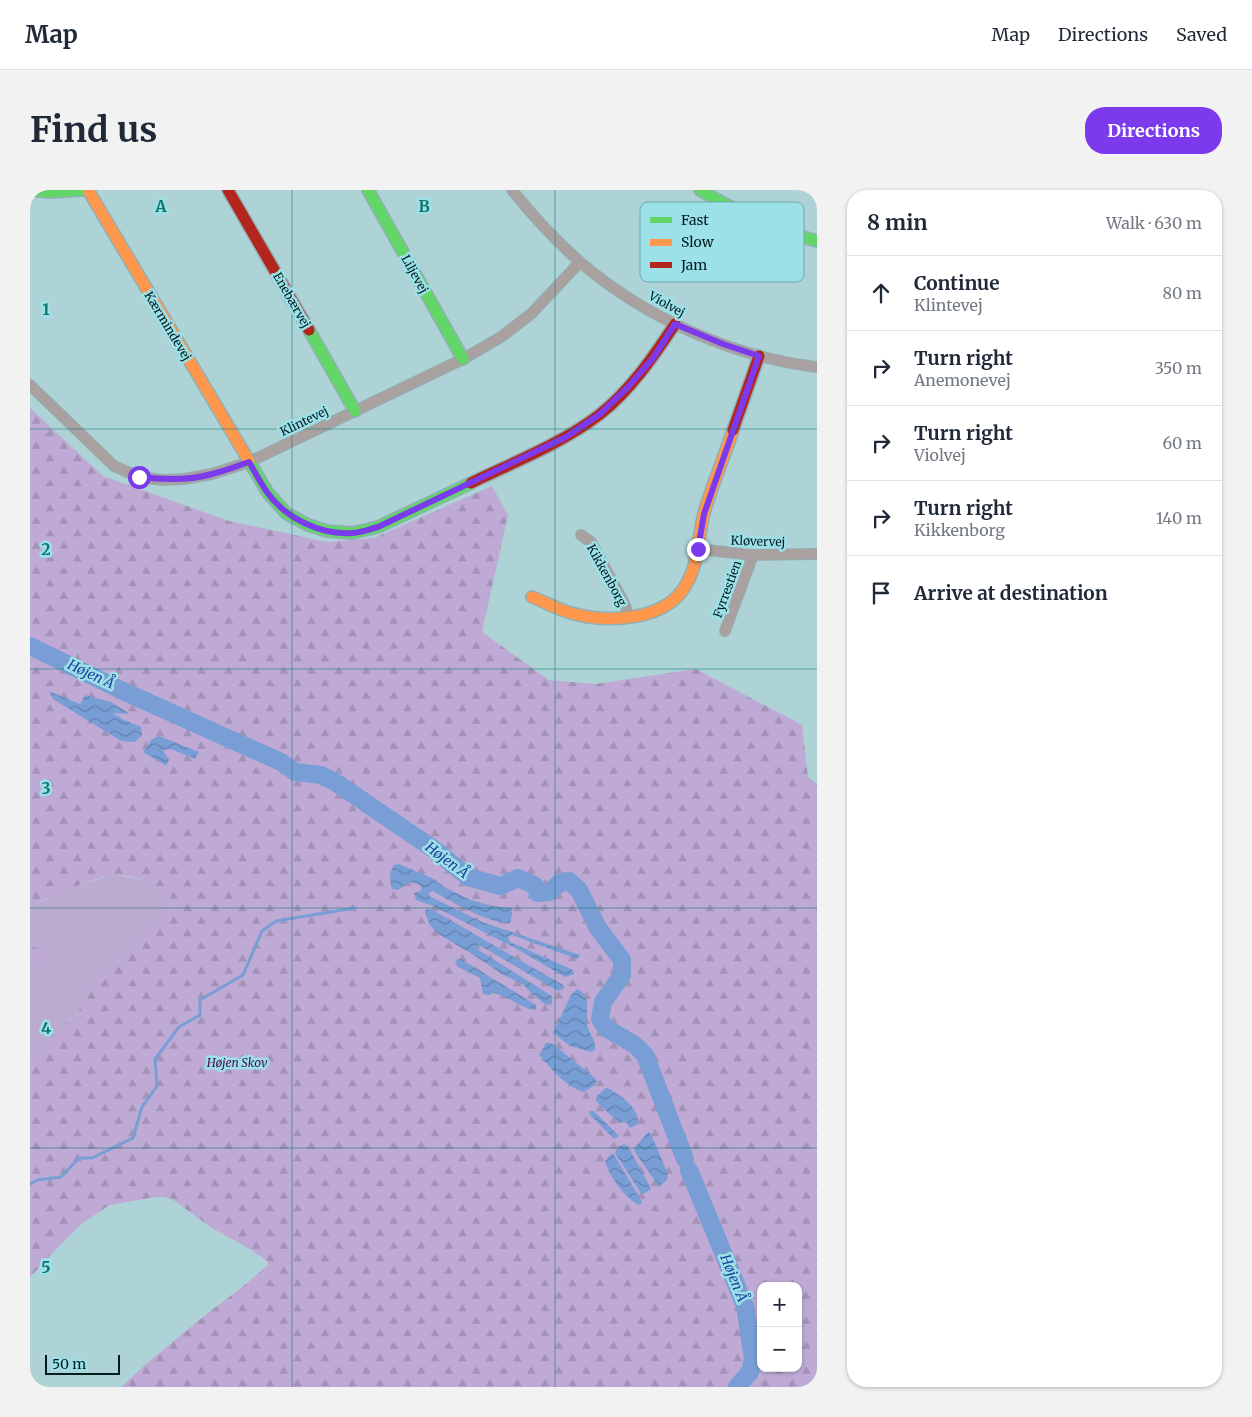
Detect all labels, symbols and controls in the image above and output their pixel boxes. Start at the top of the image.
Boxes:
text: Map [25,19,78,50]
text: Map [992,23,1030,46]
text: Directions [1058,23,1148,46]
text: Saved [1176,23,1227,46]
button: Directions [1085,107,1222,154]
text: Find us [30,108,157,152]
text: A [154,196,167,216]
text: B [418,196,430,216]
legend [640,202,804,282]
text: 8 min [867,209,928,236]
text: Fast [681,211,709,229]
text: Walk · 630 m [1106,213,1202,233]
text: Slow [681,233,714,251]
street label: Liljevej [398,252,432,296]
text: Jam [680,256,707,274]
street label: Enebærvej [270,270,314,330]
text: Continue [914,271,1000,295]
icon: ahead [867,279,895,307]
text: 80 m [1163,283,1202,303]
street label: Violvej [645,288,688,320]
street label: Kærmindevej [141,289,195,363]
text: Klintevej [914,295,983,315]
text: 1 [42,299,50,319]
text: Turn right [914,346,1013,370]
icon: right [867,354,895,382]
text: 350 m [1155,358,1202,378]
text: Anemonevej [914,370,1011,390]
street label: Klintevej [277,403,331,439]
text: Turn right [914,421,1013,445]
icon: right [867,429,895,457]
text: 60 m [1162,433,1202,453]
text: Violvej [914,445,966,465]
route start [128,466,151,489]
text: Turn right [914,496,1013,520]
icon: right [867,504,895,532]
text: 140 m [1156,508,1202,528]
text: Kikkenborg [914,520,1005,540]
street label: Kløvervej [730,533,786,549]
route end [687,538,710,561]
text: 2 [41,539,51,559]
street label: Kikkenborg [584,541,630,609]
street label: Fyrrestien [710,558,744,620]
icon: arrive [867,579,895,607]
text: Arrive at destination [914,581,1108,605]
water label: Højen Å [64,654,118,693]
text: 3 [41,778,51,798]
water label: Højen Å [421,836,473,883]
text: 4 [41,1018,51,1038]
park label: Højen Skov [206,1055,268,1070]
water label: Højen Å [716,1250,753,1305]
text: 5 [41,1257,51,1277]
map controls [757,1282,802,1372]
button: + [757,1282,802,1327]
button: − [757,1327,802,1372]
scale bar [45,1352,120,1375]
text: 50 m [52,1355,86,1373]

